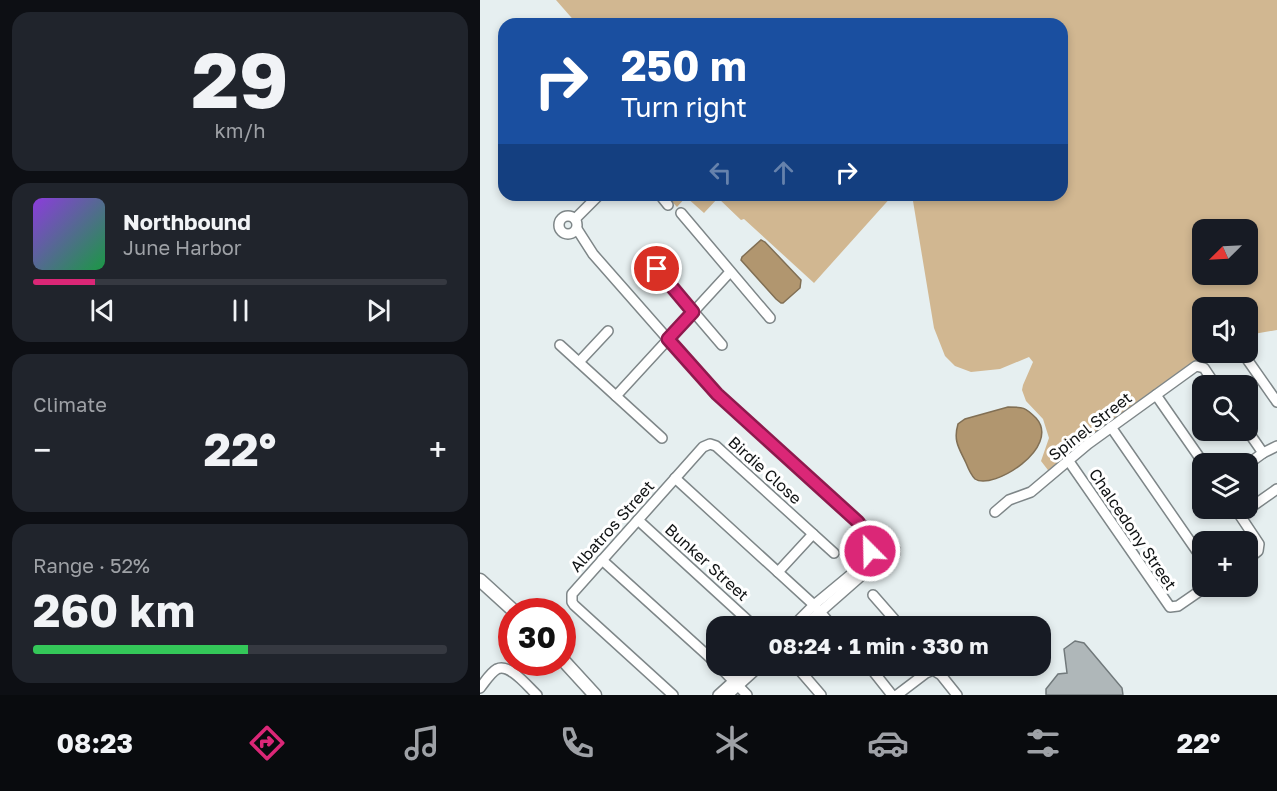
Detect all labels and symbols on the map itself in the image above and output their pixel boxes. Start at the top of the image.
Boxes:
north arrow [1192,219,1258,285]
pin [631,243,682,294]
street label: Spinel Street [1044,387,1136,465]
street label: Birdie Close [724,432,806,508]
street label: Chalcedony Street [1085,465,1181,593]
street label: Albatros Street [566,476,658,576]
street label: Bunker Street [661,519,753,605]
position arrow [838,519,902,583]
speed limit sign: 30 [498,598,576,676]

